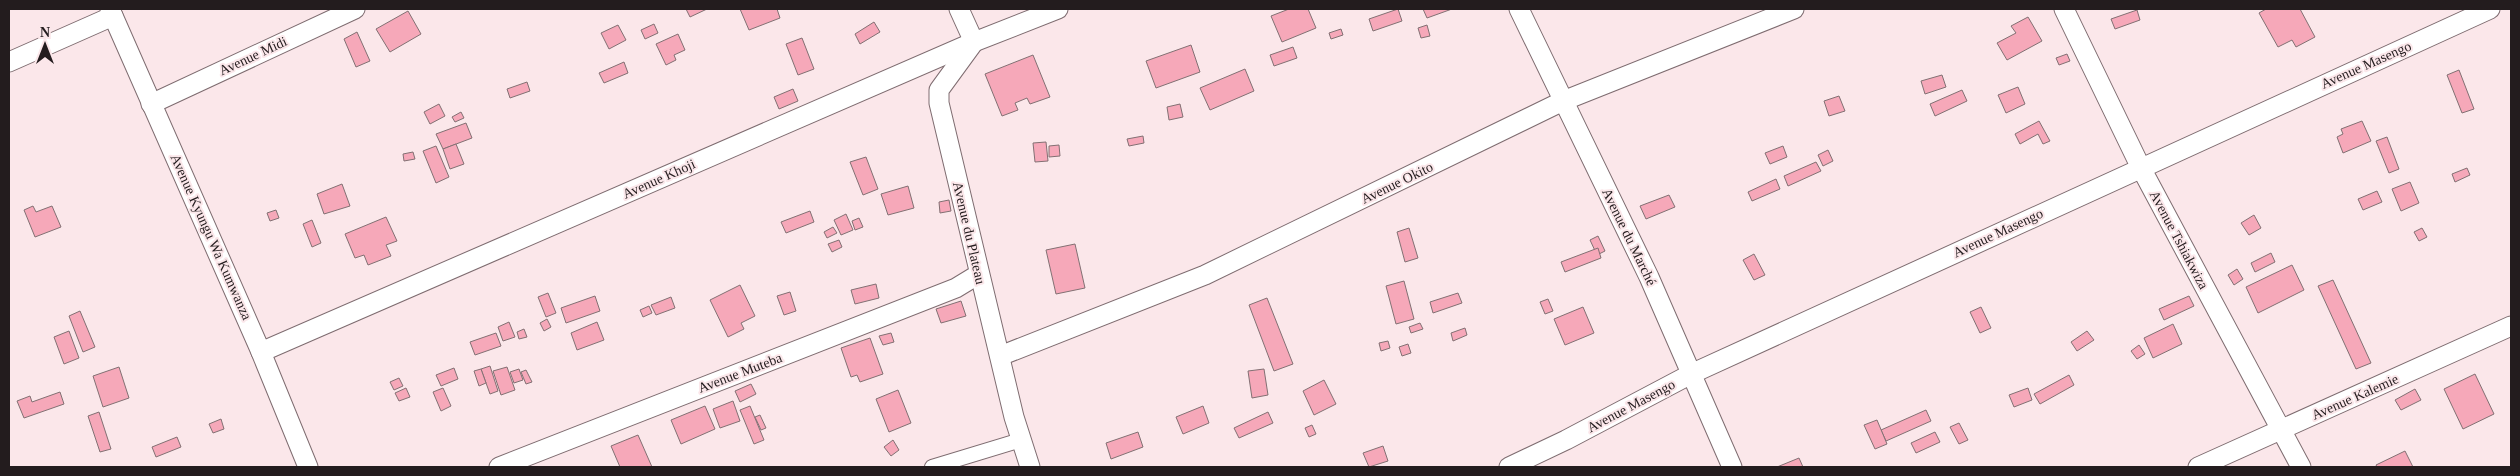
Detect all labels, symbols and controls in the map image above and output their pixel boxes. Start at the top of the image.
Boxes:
north arrow [20,20,70,70]
text: N [40,25,50,40]
street label: Avenue Midi [217,34,289,78]
street label: Avenue Masengo [2318,38,2414,92]
street label: Avenue Kyungu Wa Kumwanza [168,152,255,323]
street label: Avenue Khoji [620,156,698,202]
street label: Avenue Okito [1359,159,1435,207]
street label: Avenue du Plateau [950,180,988,286]
street label: Avenue du Marché [1599,186,1659,288]
street label: Avenue Tshiakwiza [2147,188,2212,292]
street label: Avenue Masengo [1951,206,2045,260]
street label: Avenue Muteba [696,350,785,396]
street label: Avenue Kalemie [2309,371,2401,423]
street label: Avenue Masengo [1585,377,1677,435]

